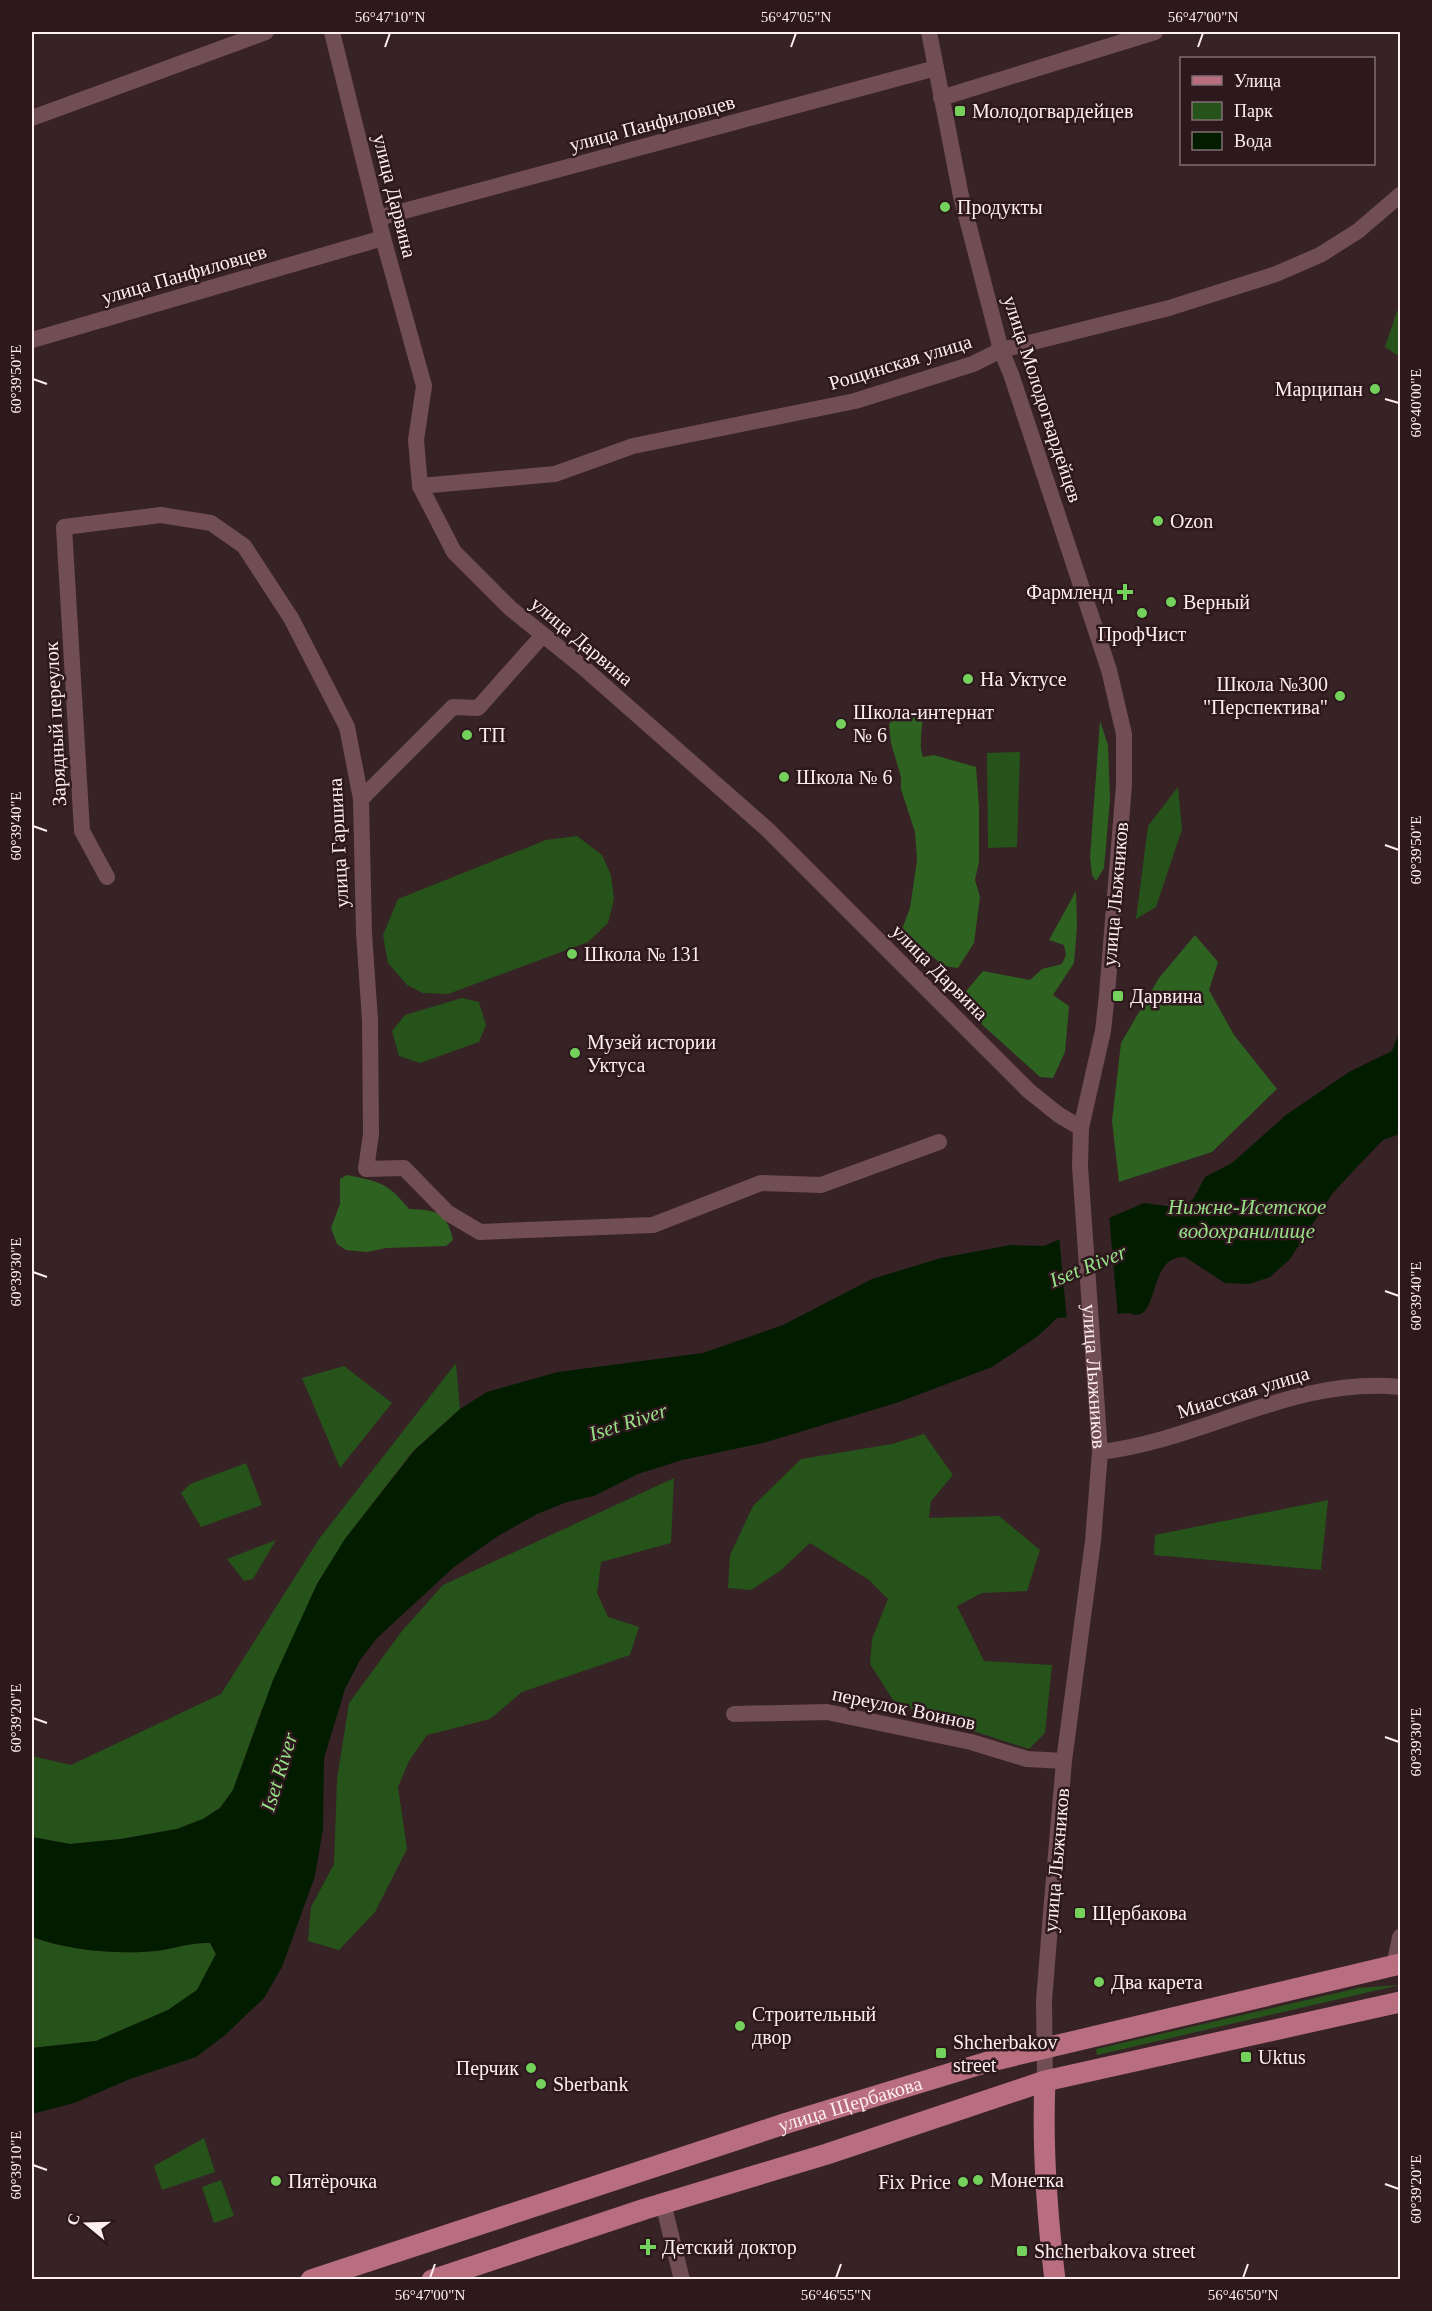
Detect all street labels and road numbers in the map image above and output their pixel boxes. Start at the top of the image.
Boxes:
street label: улица Панфиловцев [567,90,737,157]
street label: улица Дарвина [368,132,421,260]
street label: улица Панфиловцев [99,240,269,309]
street label: улица Молодогвардейцев [998,293,1087,505]
street label: Рощинская улица [826,330,974,395]
street label: улица Дарвина [526,592,638,691]
street label: Зарядный переулок [40,641,71,807]
street label: улица Гаршина [324,777,353,908]
street label: улица Лыжников [1098,821,1133,967]
street label: улица Дарвина [887,919,993,1025]
street label: улица Лыжников [1078,1303,1111,1449]
street label: Миасская улица [1174,1361,1312,1424]
street label: переулок Воинов [830,1682,978,1735]
street label: улица Лыжников [1039,1787,1074,1933]
street label: улица Щербакова [775,2072,925,2137]

